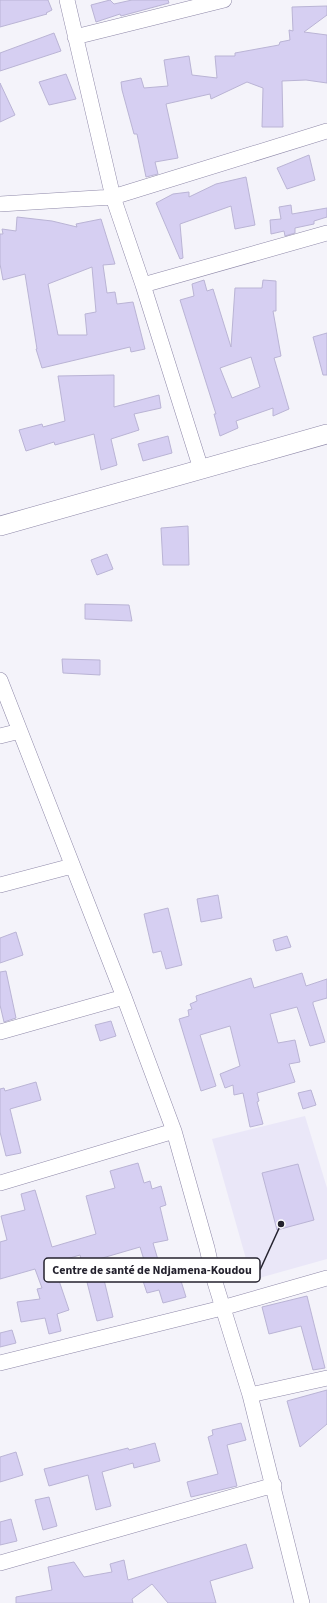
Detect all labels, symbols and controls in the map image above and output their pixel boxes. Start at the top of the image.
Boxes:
callout: Centre de santé de Ndjamena-Koudou [44,1258,260,1282]
text: Centre de santé de Ndjamena-Koudou [52,1262,252,1279]

